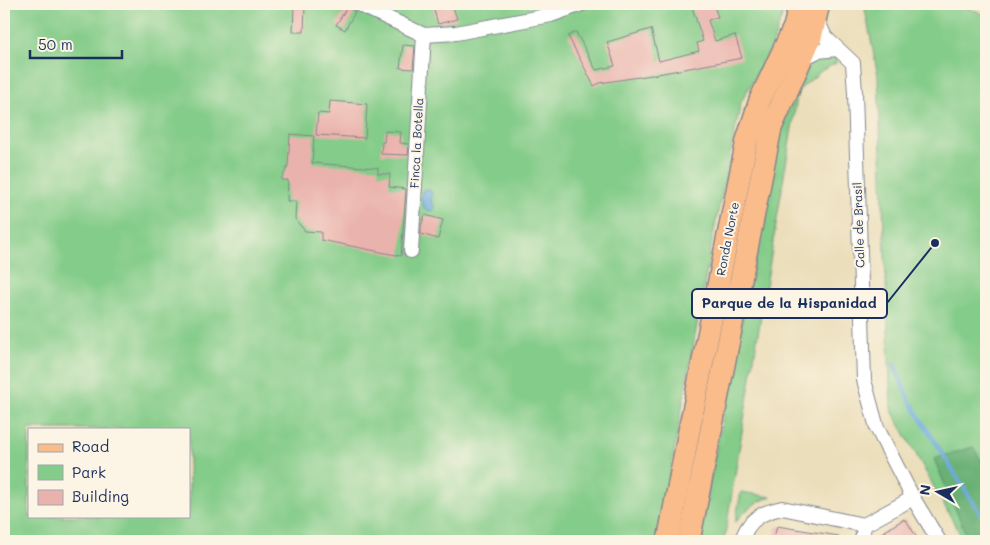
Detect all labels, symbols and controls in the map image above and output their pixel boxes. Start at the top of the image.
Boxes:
scale bar [30,28,122,60]
text: 50 m [38,34,73,54]
street label: Finca la Botella [406,97,426,189]
street label: Calle de Brasil [849,182,867,268]
street label: Ronda Norte [712,200,742,277]
callout: Parque de la Hispanidad [692,289,887,318]
text: Parque de la Hispanidad [701,293,877,312]
legend [28,428,190,518]
text: Road [72,436,109,456]
text: Park [72,462,106,482]
north arrow [912,468,962,518]
text: N [914,483,935,497]
text: Building [72,486,129,506]

